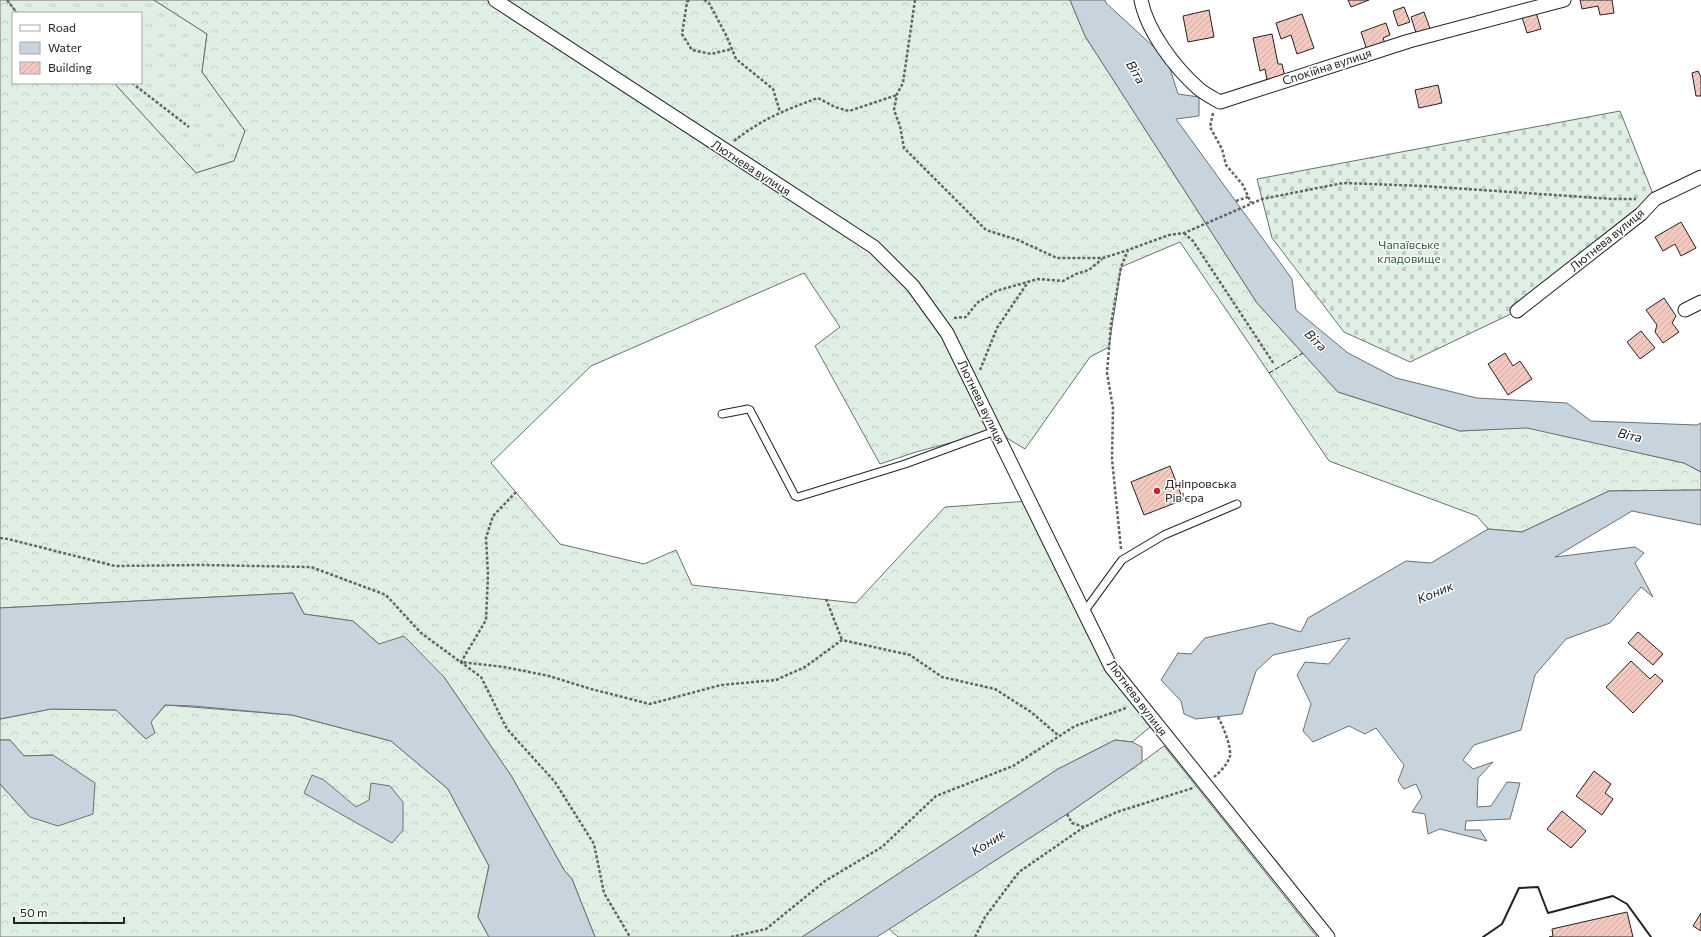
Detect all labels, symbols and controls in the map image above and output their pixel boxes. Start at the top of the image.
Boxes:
legend [12,12,142,84]
text: Road [48,20,76,34]
text: Water [48,40,82,54]
street label: Спокійна вулиця [1280,45,1373,87]
water label: Віта [1123,57,1149,87]
text: Building [48,60,92,74]
street label: Лютнева вулиця [709,136,794,198]
street label: Лютнева вулиця [1566,205,1646,274]
park label: Чапаївське кладовище [1377,237,1441,265]
water label: Віта [1302,326,1331,355]
street label: Лютнева вулиця [956,357,1008,446]
water label: Віта [1616,424,1644,446]
place label: Дніпровська Рів'єра [1165,476,1236,504]
marker: Дніпровська Рів'єра [1152,486,1162,496]
water label: Коник [1415,577,1456,607]
street label: Лютнева вулиця [1105,657,1171,738]
water label: Коник [968,825,1009,859]
scale bar [14,899,124,925]
text: 50 m [20,905,48,919]

